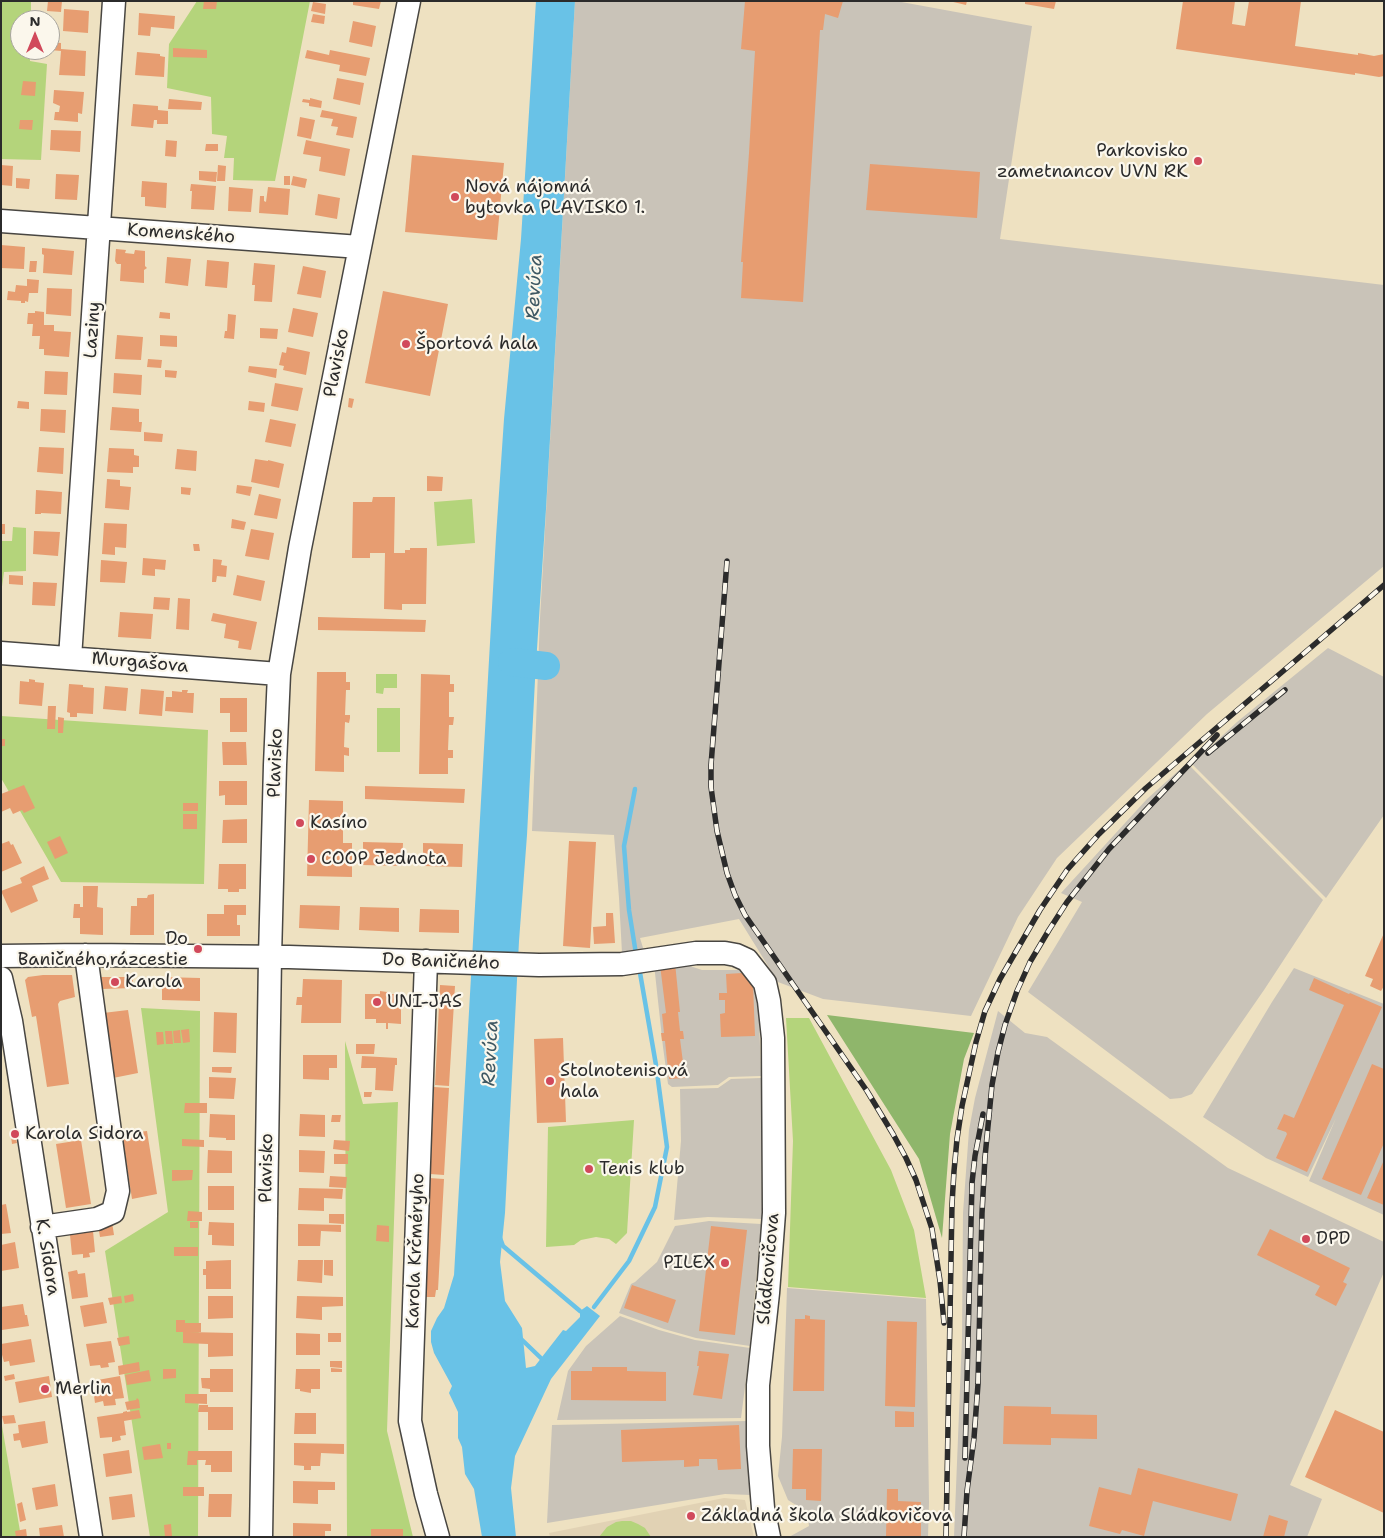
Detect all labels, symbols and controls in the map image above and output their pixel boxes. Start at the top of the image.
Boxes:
north arrow [10,10,60,60]
text: N [29,12,41,30]
place label: Parkovisko zametnancov UVN RK [997,140,1188,182]
marker: Parkovisko zametnancov UVN RK [1192,155,1204,167]
place label: Nová nájomná bytovka PLAVISKO 1. [465,176,645,218]
marker: Nová nájomná bytovka PLAVISKO 1. [449,191,461,203]
street label: Komenského [126,219,236,249]
water label: Revúca [522,254,548,320]
street label: Laziny [80,301,106,359]
street label: Plavisko [320,327,354,399]
place label: Športová hala [416,333,538,355]
marker: Športová hala [400,338,412,350]
street label: Murgašova [91,648,189,678]
street label: Plavisko [264,728,288,798]
place label: Kasíno [310,812,368,834]
marker: Kasíno [294,817,306,829]
place label: COOP Jednota [321,848,447,870]
marker: COOP Jednota [305,853,317,865]
place label: Do Baničného,rázcestie [18,928,188,971]
marker: Do Baničného,rázcestie [192,943,204,955]
street label: Do Baničného [382,949,500,975]
place label: Karola [125,971,182,993]
marker: Karola [109,976,121,988]
place label: UNI-JAS [387,991,462,1013]
marker: UNI-JAS [371,996,383,1008]
water label: Revúca [478,1020,504,1086]
place label: Stolnotenisová hala [560,1060,688,1102]
marker: Stolnotenisová hala [544,1075,556,1087]
place label: Karola Sidora [25,1123,144,1145]
marker: Karola Sidora [9,1128,21,1140]
street label: Plavisko [256,1133,278,1203]
place label: Tenis klub [599,1158,685,1180]
marker: Tenis klub [583,1163,595,1175]
street label: Karola Krčméryho [402,1173,430,1329]
street label: Sládkovičova [753,1212,785,1326]
street label: K. Sidora [30,1217,64,1297]
place label: DPD [1316,1228,1350,1250]
marker: DPD [1300,1233,1312,1245]
place label: PILEX [663,1252,715,1274]
marker: PILEX [719,1257,731,1269]
place label: Merlin [55,1378,111,1400]
marker: Merlin [39,1383,51,1395]
place label: Základná škola Sládkovičova [701,1505,953,1527]
marker: Základná škola Sládkovičova [685,1510,697,1522]

